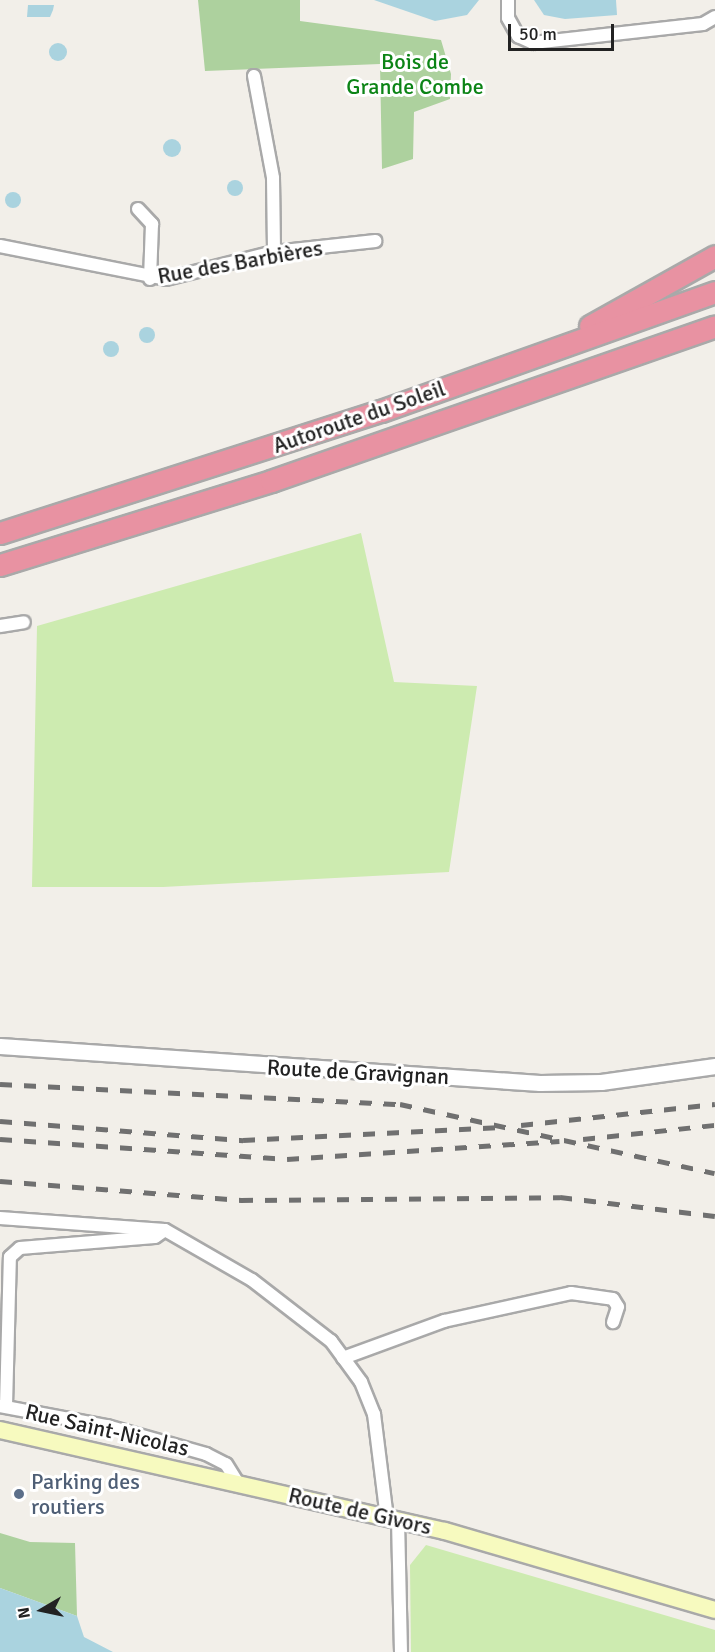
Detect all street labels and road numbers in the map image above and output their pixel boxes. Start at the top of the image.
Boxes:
street label: Rue des Barbières [155,234,325,290]
street label: Autoroute du Soleil [269,375,449,459]
street label: Route de Gravignan [266,1054,450,1090]
street label: Rue Saint-Nicolas [23,1398,191,1462]
street label: Route de Givors [286,1482,434,1540]

